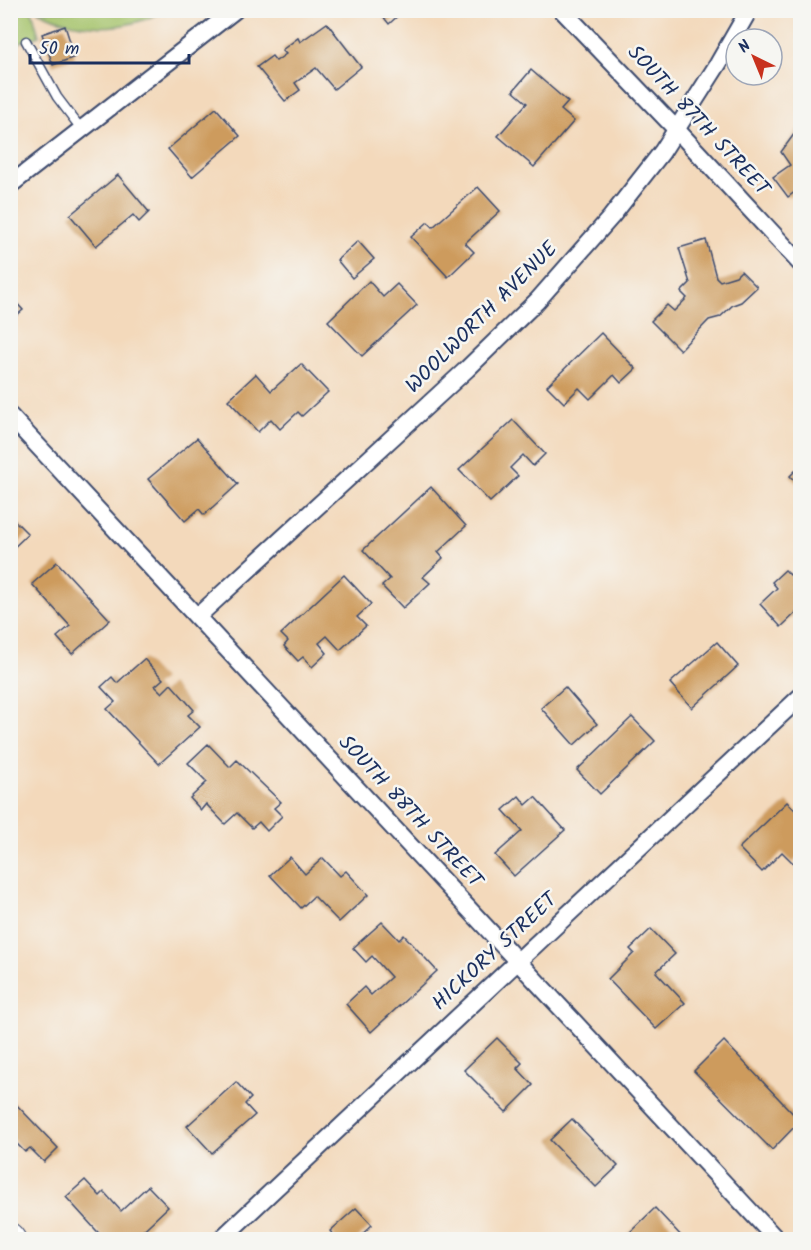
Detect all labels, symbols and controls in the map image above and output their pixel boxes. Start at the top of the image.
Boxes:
scale bar [30,27,189,65]
north arrow [724,27,784,87]
text: 50 m [39,35,79,64]
text: N [733,35,757,60]
street label: SOUTH 87TH STREET [619,38,778,206]
street label: WOOLWORTH AVENUE [398,234,566,402]
street label: SOUTH 88TH STREET [330,728,491,898]
street label: HICKORY STREET [425,884,567,1019]

